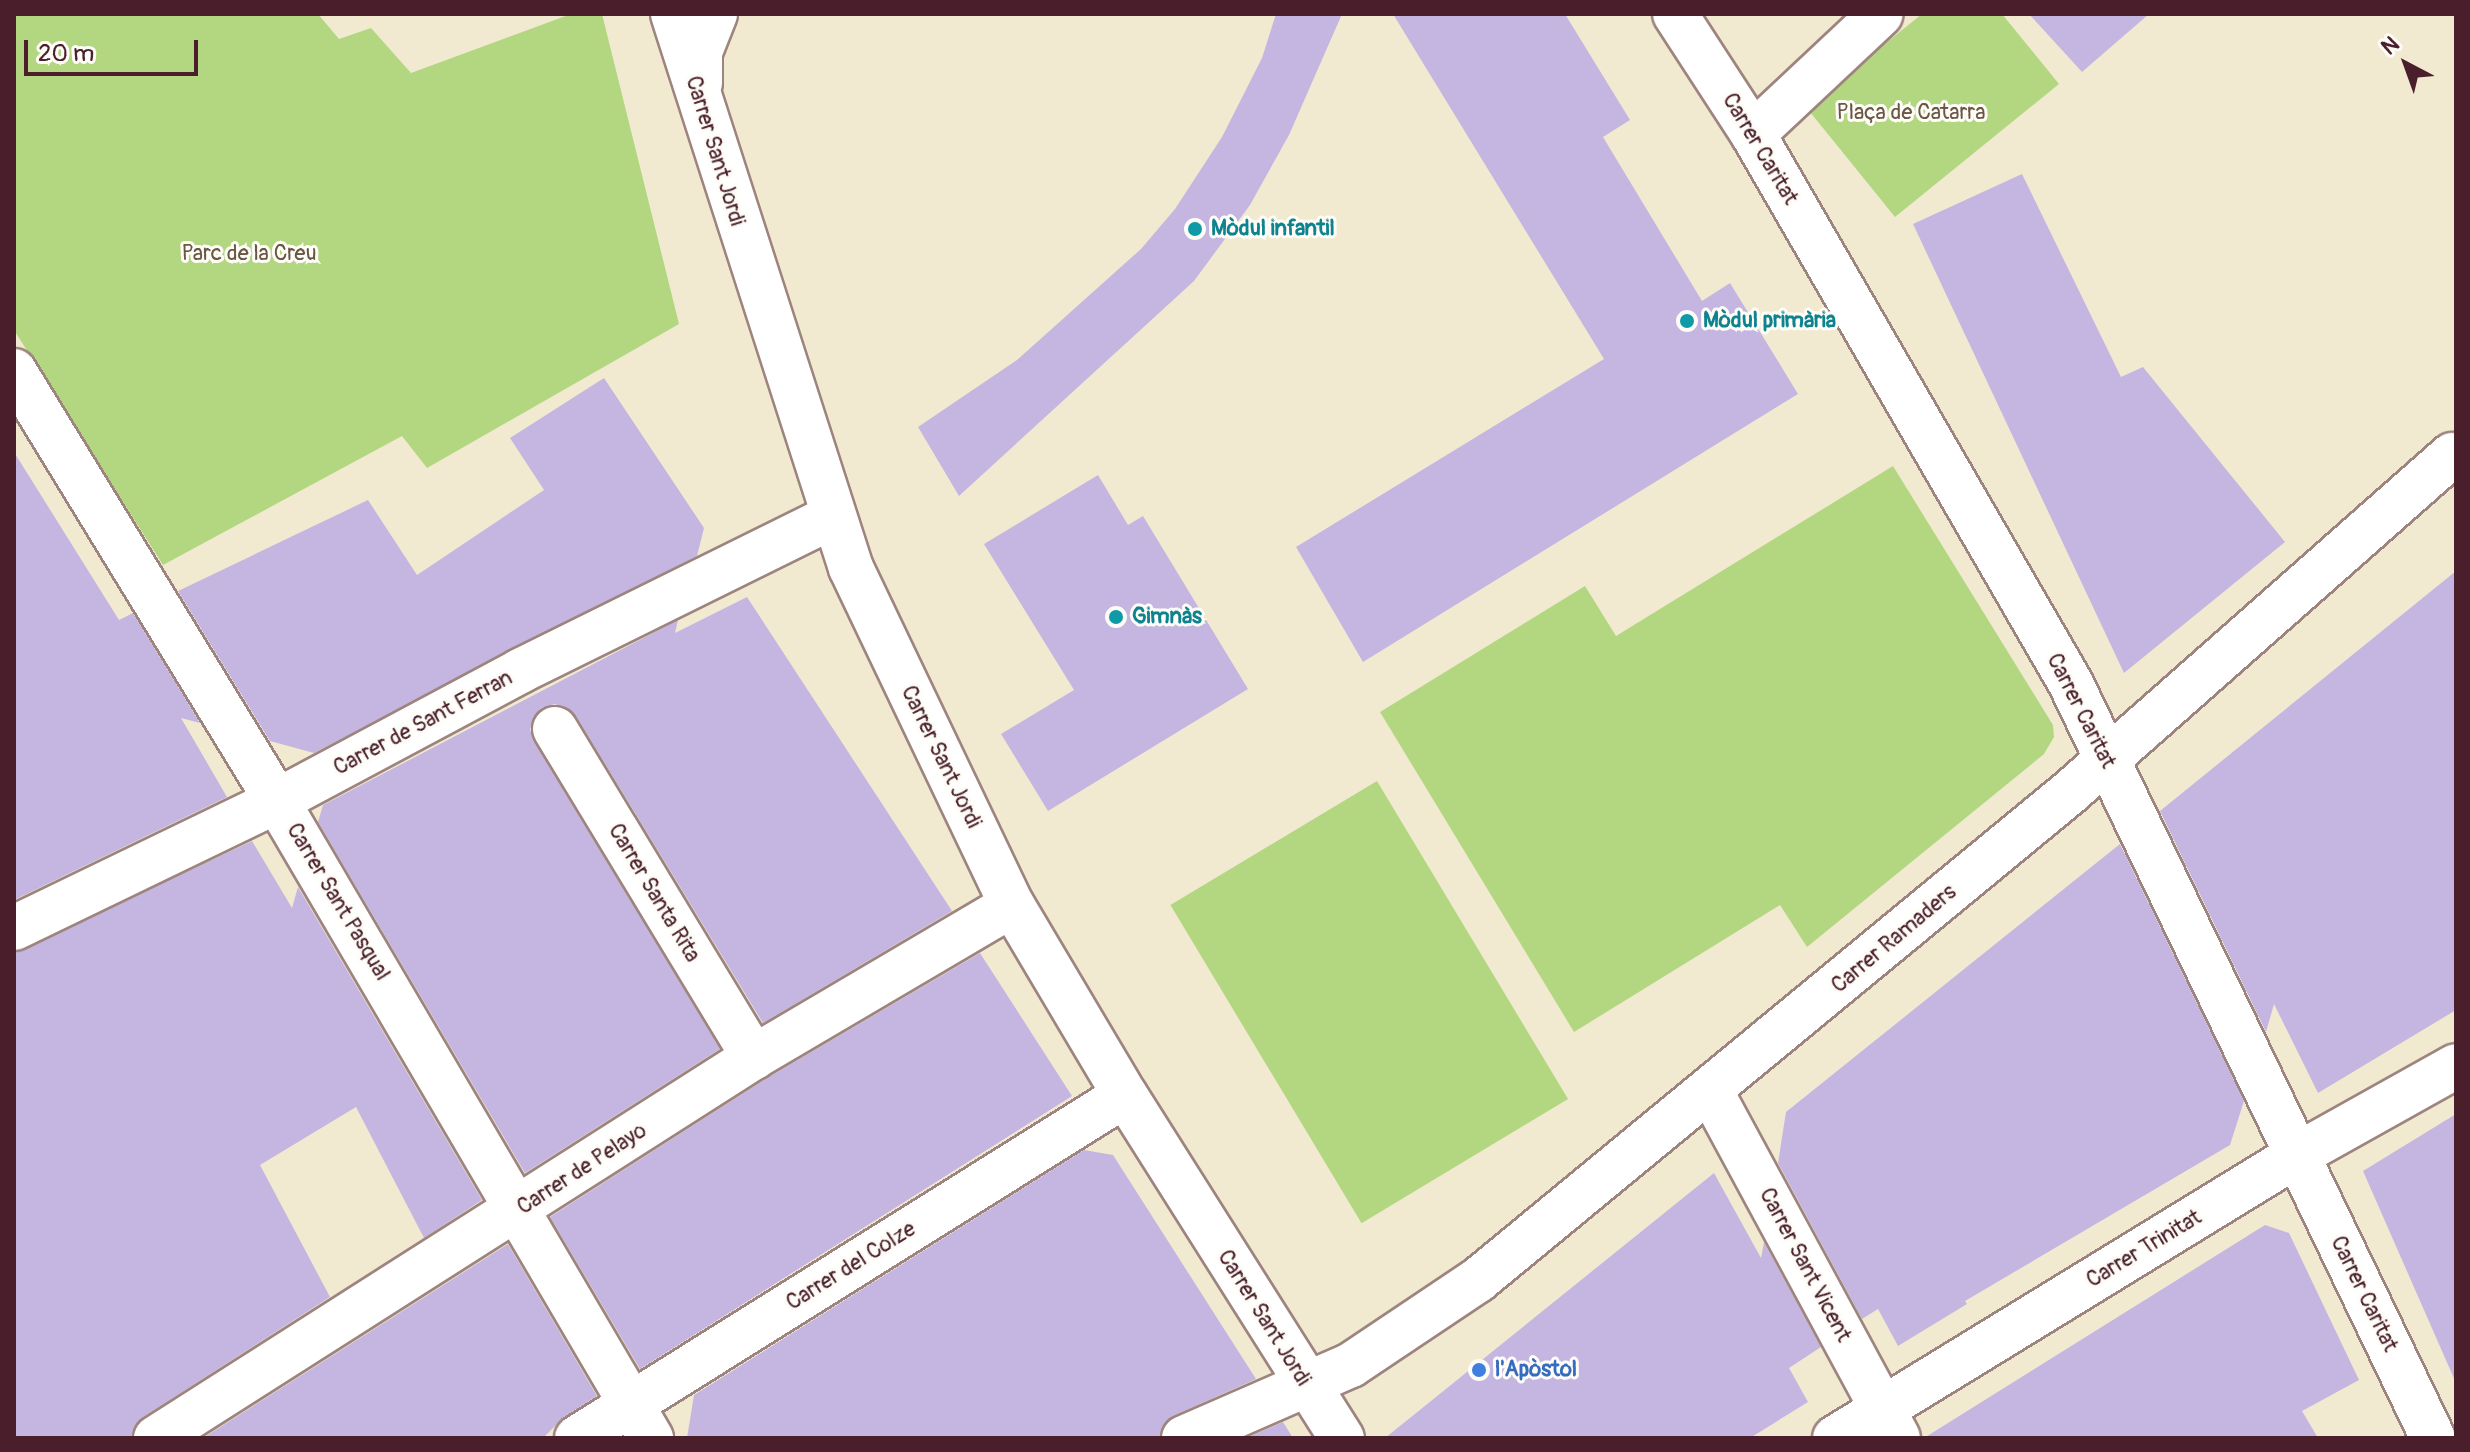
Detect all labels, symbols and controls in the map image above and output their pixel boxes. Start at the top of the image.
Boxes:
scale bar [28,24,202,74]
north arrow [2366,24,2446,104]
text: N [2375,30,2405,61]
text: 20 m [38,39,94,68]
street label: Carrer Sant Jordi [680,73,750,229]
street label: Carrer Caritat [1716,88,1804,210]
park label: Plaça de Catarra [1837,100,1985,126]
place label: Mòdul infantil [1211,216,1335,242]
marker: Mòdul infantil [1186,220,1204,238]
park label: Parc de la Creu [181,241,317,267]
place label: Mòdul primària [1703,308,1836,334]
marker: Mòdul primària [1678,312,1696,330]
place label: Gimnàs [1132,604,1202,630]
marker: Gimnàs [1107,608,1125,626]
street label: Carrer Caritat [2041,649,2121,773]
street label: Carrer de Sant Ferran [329,665,517,781]
street label: Carrer Sant Jordi [895,681,987,833]
street label: Carrer Sant Pasqual [281,818,395,986]
street label: Carrer Santa Rita [602,819,706,967]
street label: Carrer Ramaders [1826,879,1962,999]
street label: Carrer de Pelayo [512,1117,652,1221]
street label: Carrer Sant Vicent [1753,1183,1857,1347]
street label: Carrer Trinitat [2082,1204,2206,1294]
street label: Carrer del Colze [782,1216,920,1316]
street label: Carrer Caritat [2325,1232,2403,1356]
street label: Carrer Sant Jordi [1212,1245,1316,1391]
place label: l'Apòstol [1495,1357,1577,1383]
marker: l'Apòstol [1470,1361,1488,1379]

